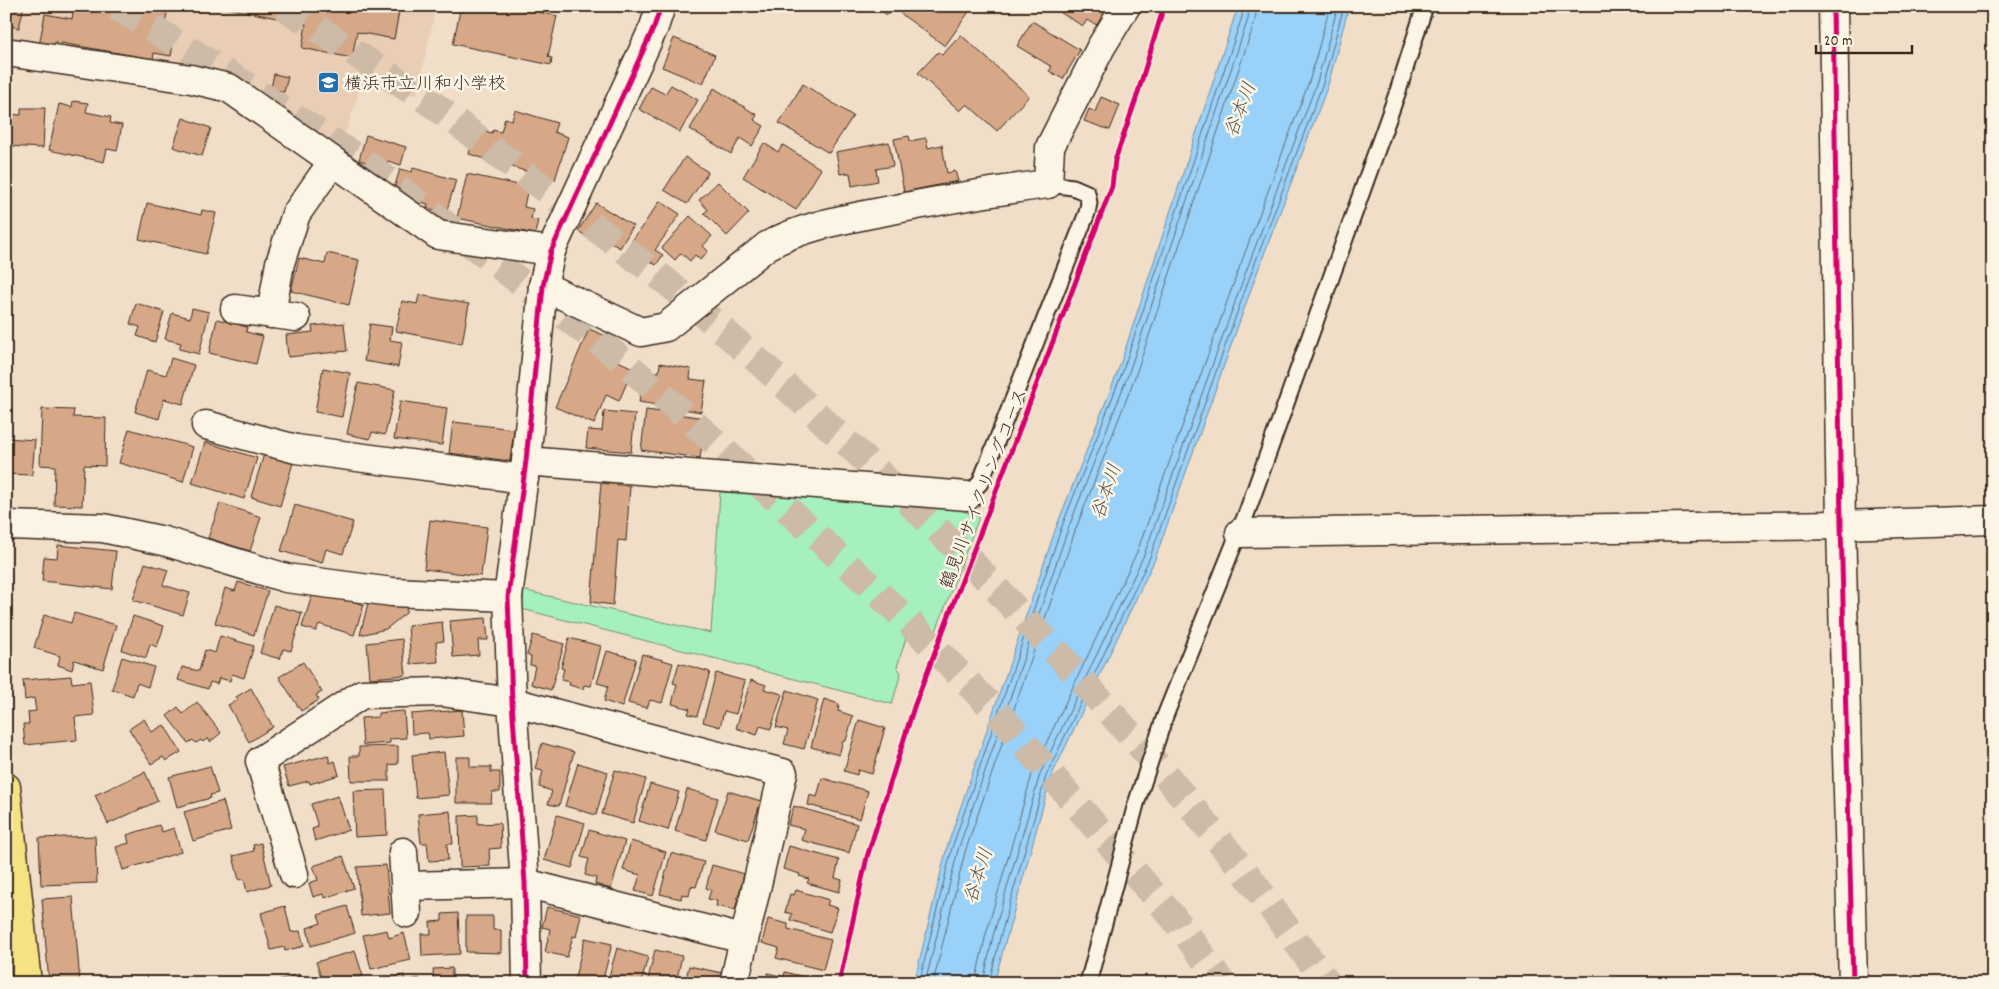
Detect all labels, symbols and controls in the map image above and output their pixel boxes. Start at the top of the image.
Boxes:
scale bar [1816,22,1913,54]
text: 20 m [1824,31,1852,53]
school or university icon: 横浜市立川和小学校 [316,71,340,95]
place label: 横浜市立川和小学校 [344,73,506,98]
water label: 谷本川 [1219,79,1265,142]
street label: 鶴見川サイクリングコース [935,385,1035,593]
water label: 谷本川 [1086,461,1130,523]
water label: 谷本川 [959,845,1002,907]

